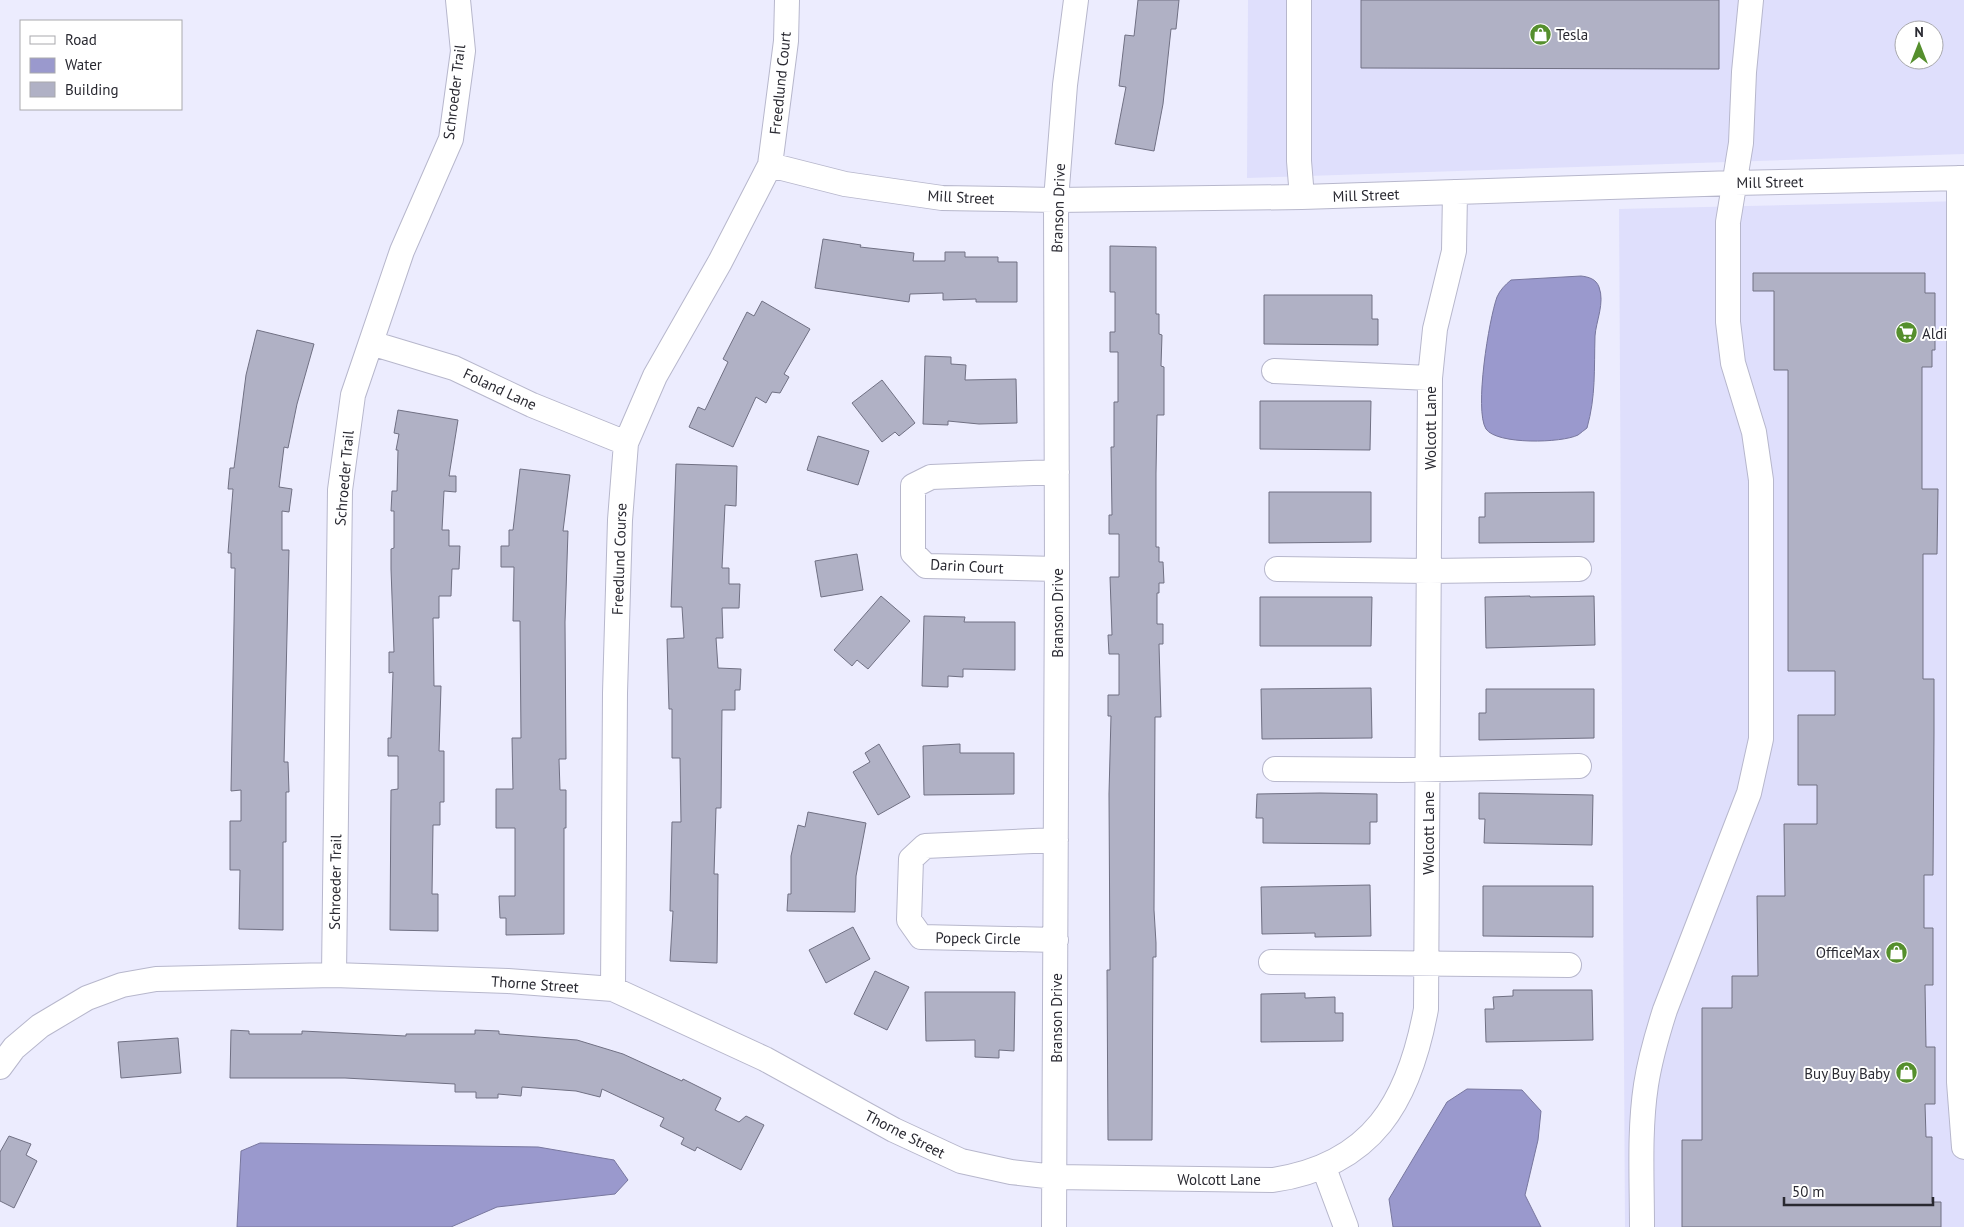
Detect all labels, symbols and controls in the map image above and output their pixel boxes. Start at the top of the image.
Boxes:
legend [20,20,182,110]
north arrow [1894,20,1944,70]
shop icon: Tesla [1528,22,1552,46]
text: N [1914,23,1924,41]
place label: Tesla [1556,25,1588,44]
text: Road [65,30,97,49]
street label: Freedlund Court [765,31,795,135]
street label: Schroeder Trail [439,43,469,141]
text: Water [65,55,102,74]
text: Building [65,80,119,99]
street label: Branson Drive [1047,163,1069,253]
street label: Mill Street [1736,172,1804,192]
street label: Mill Street [1332,184,1400,206]
street label: Mill Street [927,186,995,208]
supermarket icon: Aldi [1894,321,1918,345]
place label: Aldi [1922,324,1947,343]
street label: Foland Lane [460,364,540,414]
street label: Wolcott Lane [1421,386,1440,470]
street label: Schroeder Trail [330,429,358,527]
street label: Freedlund Course [608,503,630,615]
street label: Darin Court [930,555,1004,577]
street label: Branson Drive [1048,568,1067,658]
street label: Wolcott Lane [1419,791,1438,875]
street label: Schroeder Trail [325,833,345,930]
street label: Popeck Circle [935,928,1021,948]
shop icon: OfficeMax [1884,940,1908,964]
place label: OfficeMax [1816,943,1880,962]
street label: Thorne Street [491,971,579,997]
street label: Branson Drive [1047,973,1066,1063]
shop icon: Buy Buy Baby [1894,1061,1918,1085]
place label: Buy Buy Baby [1804,1064,1890,1083]
street label: Thorne Street [862,1106,948,1162]
street label: Wolcott Lane [1177,1170,1261,1189]
scale bar [1784,1174,1933,1206]
text: 50 m [1792,1182,1825,1201]

